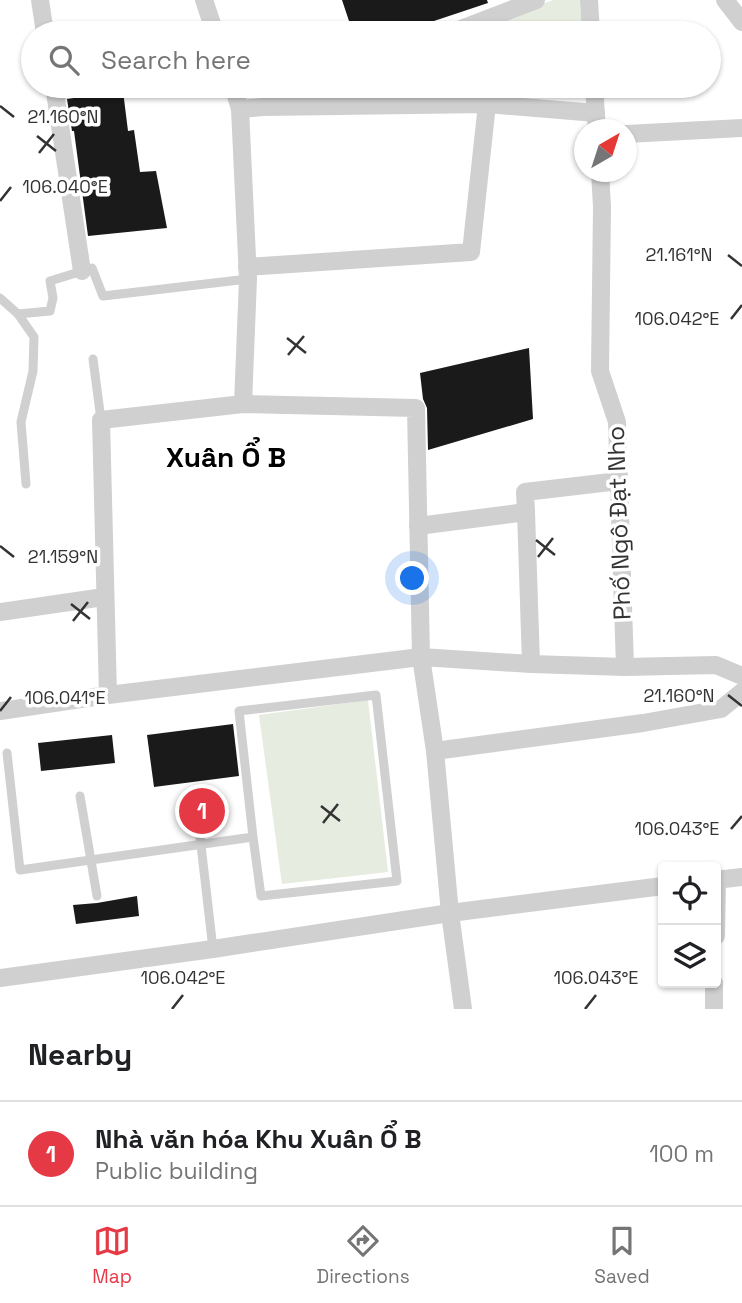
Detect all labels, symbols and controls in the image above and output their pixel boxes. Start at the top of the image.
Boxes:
search box [21,21,721,98]
icon: search [45,41,83,79]
text: Search here [101,43,251,77]
text: 21.160°N [27,105,99,128]
north arrow [574,119,637,182]
text: 106.040°E [22,175,108,198]
text: 21.161°N [645,243,713,266]
text: 106.042°E [635,307,719,330]
street label: Phố Ngô Đạt Nho [600,425,637,621]
district label: Xuân Ổ B [166,437,286,475]
text: 21.159°N [28,545,98,568]
your location [395,561,429,595]
text: 21.160°N [643,684,715,707]
text: 106.041°E [24,686,106,709]
pin: 1 [179,785,225,837]
text: 106.043°E [635,817,720,840]
map controls [658,862,721,988]
button: locate [658,862,721,925]
button: layers [658,925,721,988]
text: 106.042°E [141,966,225,989]
text: 106.043°E [554,966,639,989]
text: Nearby [28,1035,132,1074]
text: Nhà văn hóa Khu Xuân Ổ B [95,1122,422,1156]
text: 1 [46,1139,56,1169]
text: 100 m [649,1139,714,1169]
text: Public building [95,1156,258,1186]
tab: Map [92,1222,132,1289]
tab: Directions [317,1222,410,1289]
tab: Saved [594,1222,650,1289]

